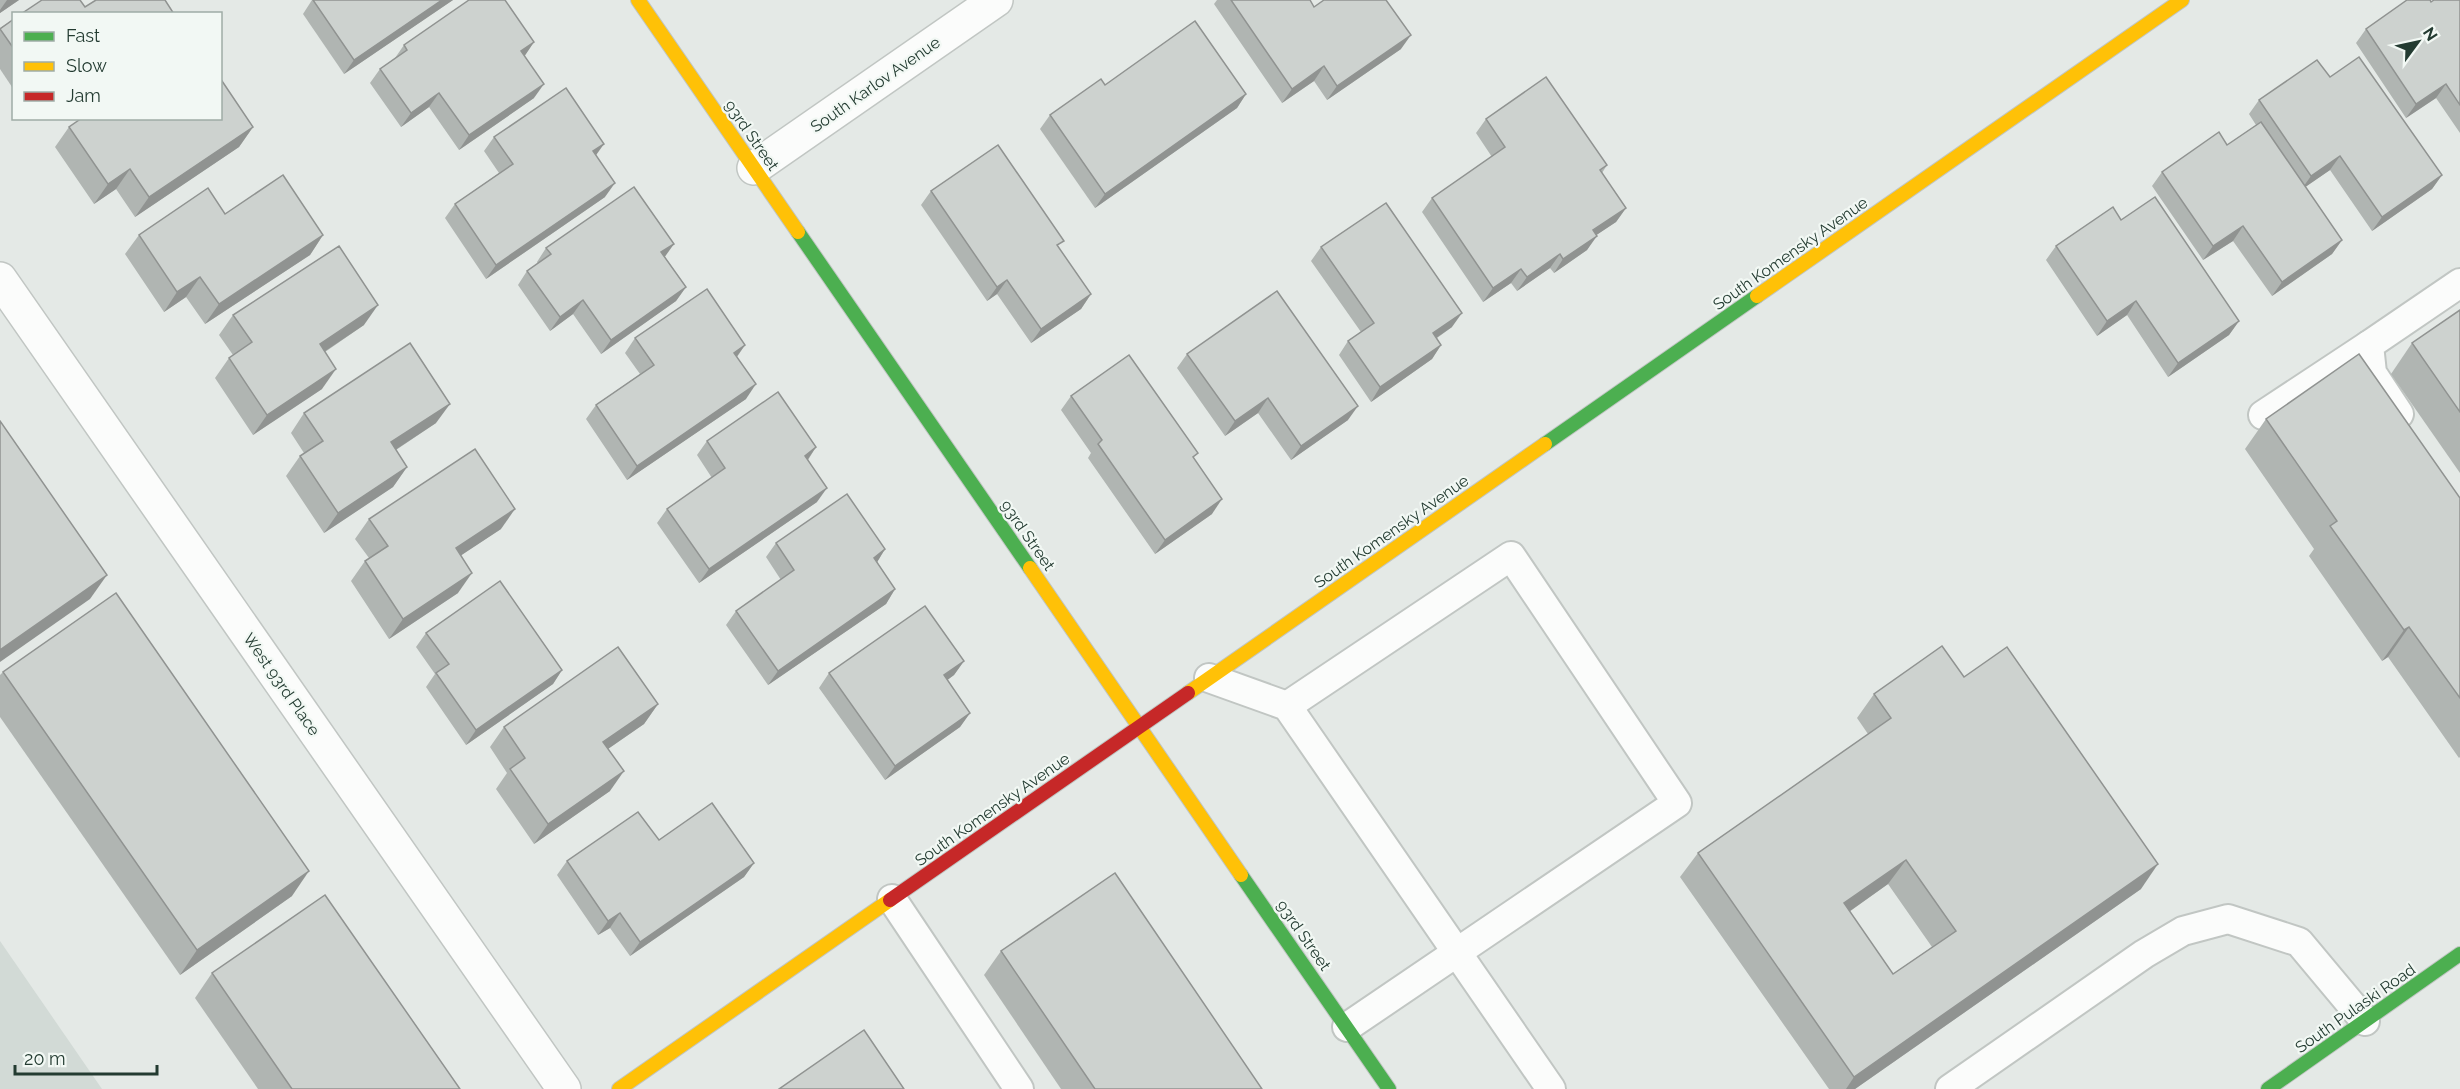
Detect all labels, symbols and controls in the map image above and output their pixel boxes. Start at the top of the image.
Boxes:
legend [12,12,222,120]
north arrow [2388,12,2448,72]
text: N [2419,24,2441,44]
text: Fast [66,25,100,46]
street label: South Karlov Avenue [807,33,944,136]
text: Slow [66,55,107,76]
text: Jam [66,85,101,106]
street label: 93rd Street [720,96,783,175]
street label: South Komensky Avenue [1709,193,1871,314]
street label: South Komensky Avenue [1310,471,1472,592]
street label: 93rd Street [996,496,1059,575]
street label: West 93rd Place [239,629,324,739]
street label: South Komensky Avenue [911,749,1073,870]
street label: 93rd Street [1272,896,1335,975]
street label: South Pulaski Road [2292,960,2419,1057]
scale bar [15,1038,158,1076]
text: 20 m [24,1048,66,1069]

